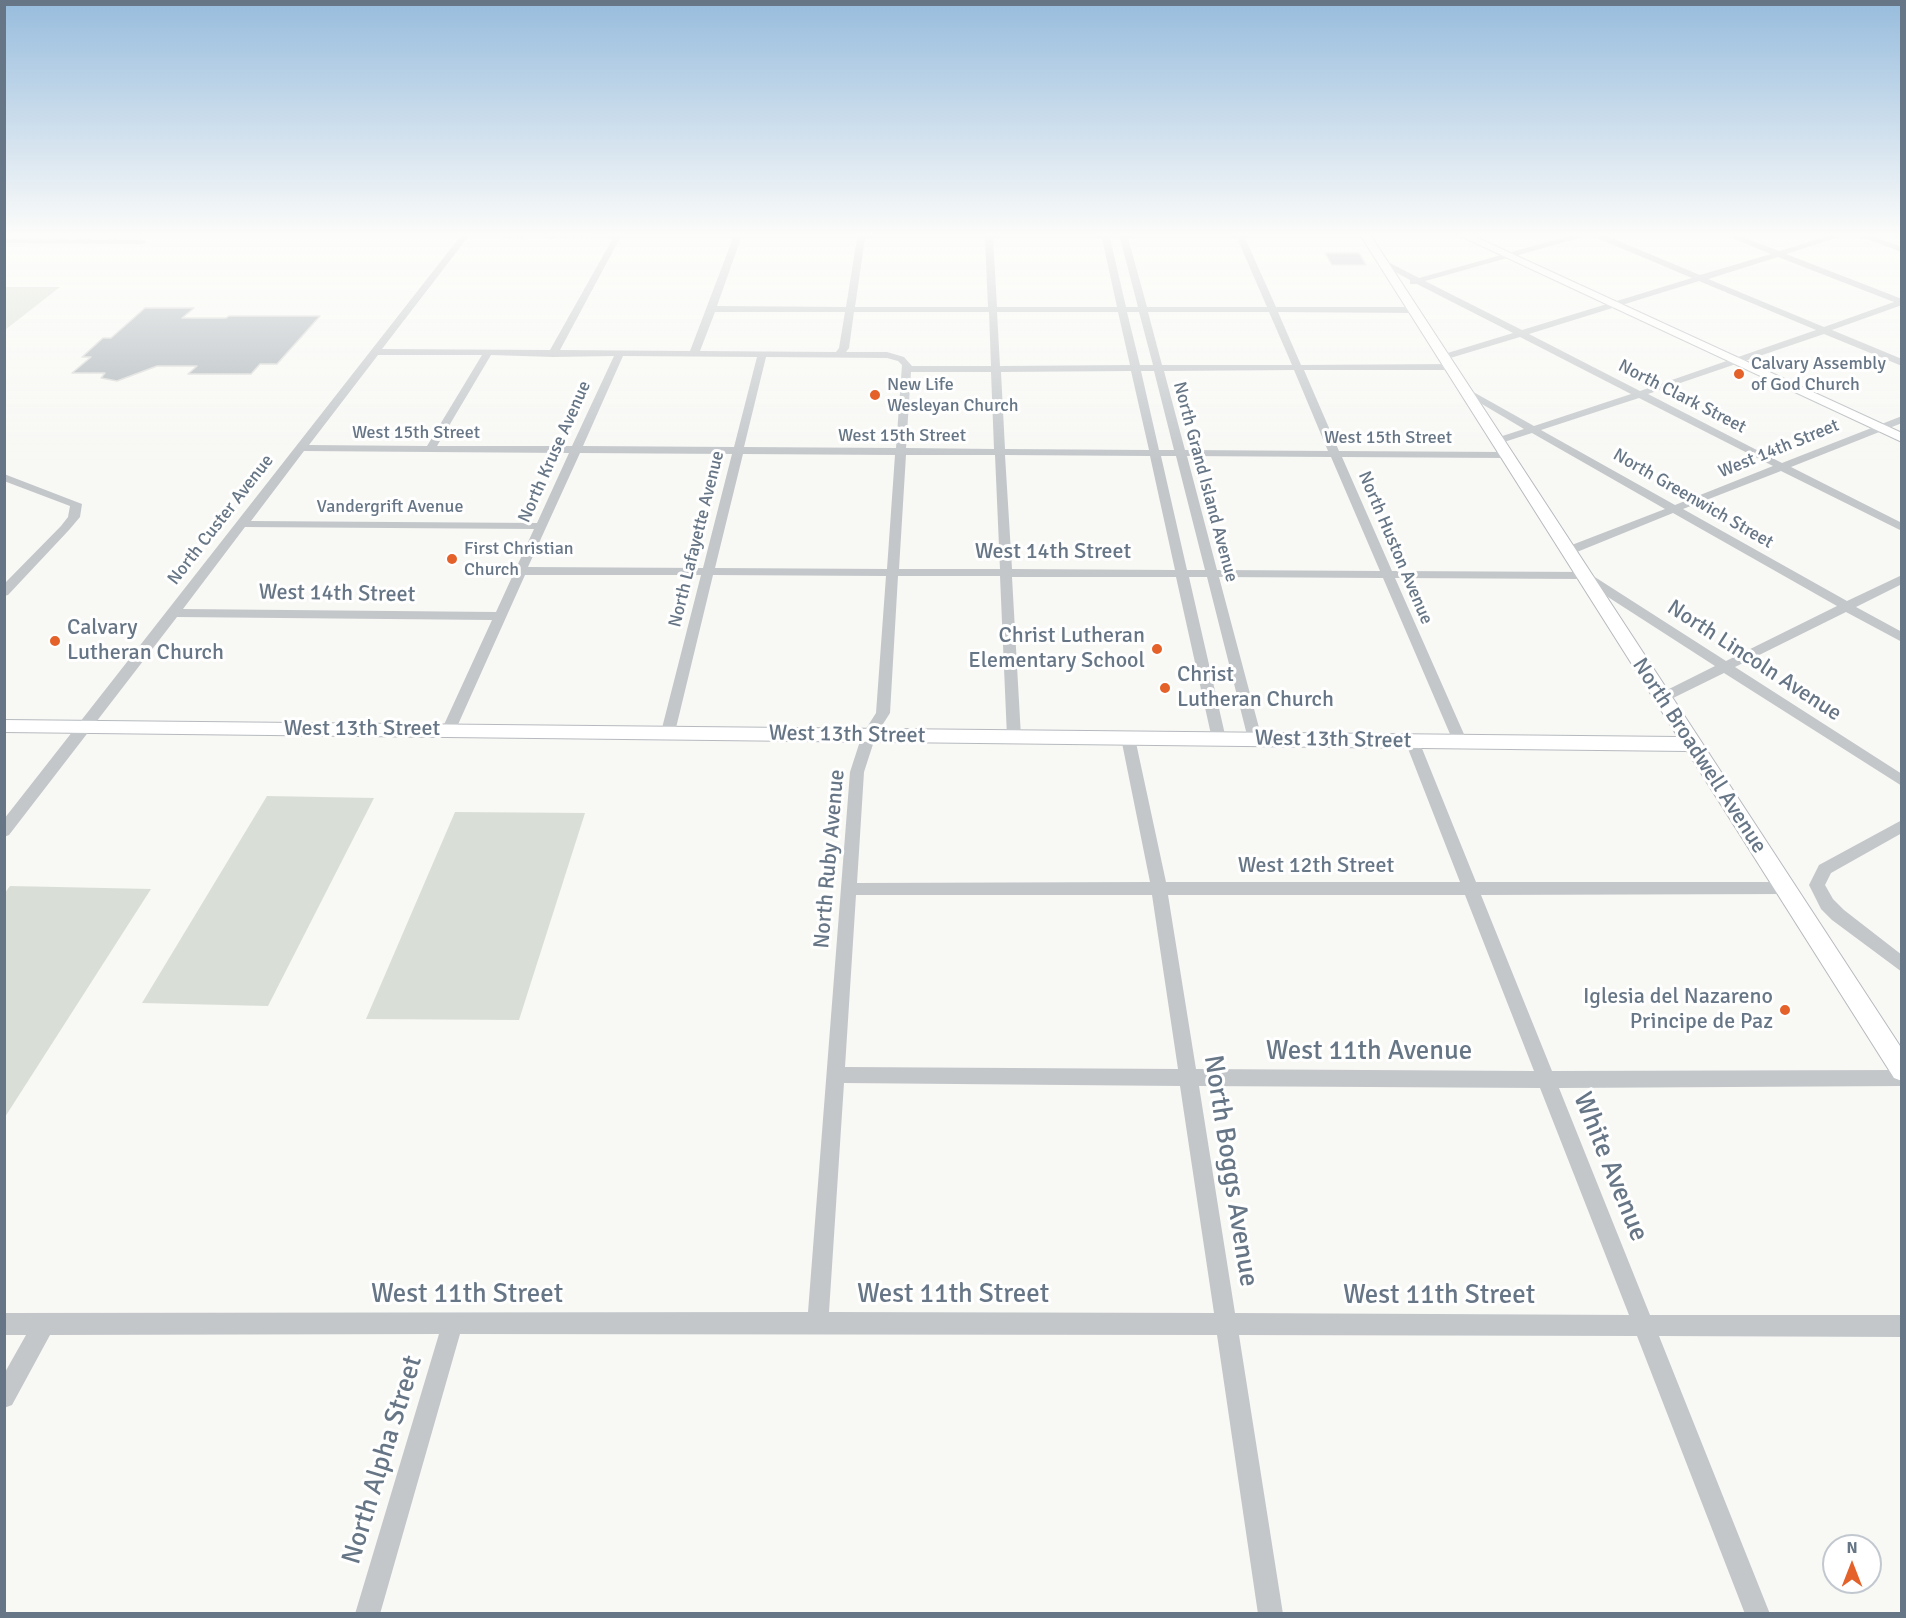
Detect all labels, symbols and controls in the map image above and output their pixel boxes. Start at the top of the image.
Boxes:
place label: Calvary Assembly of God Church [1751,353,1886,395]
street label: North Clark Street [1615,355,1749,439]
marker: Calvary Assembly of God Church [1732,367,1746,381]
place label: New Life Wesleyan Church [887,374,1019,416]
street label: North Kruse Avenue [514,378,596,526]
street label: North Grand Island Avenue [1168,380,1242,584]
marker: New Life Wesleyan Church [868,388,882,402]
street label: West 14th Street [1716,415,1842,483]
street label: West 15th Street [352,422,480,444]
street label: West 15th Street [838,425,966,447]
street label: West 15th Street [1324,427,1452,449]
street label: North Greenwich Street [1609,444,1777,554]
street label: North Lafayette Avenue [665,449,729,629]
street label: North Custer Avenue [163,451,279,589]
street label: North Huston Avenue [1353,468,1437,628]
street label: Vandergrift Avenue [317,496,463,518]
place label: First Christian Church [464,538,574,580]
street label: West 14th Street [975,539,1131,565]
marker: First Christian Church [445,552,459,566]
street label: West 14th Street [258,579,416,609]
street label: North Lincoln Avenue [1662,595,1846,727]
place label: Calvary Lutheran Church [67,615,224,666]
place label: Christ Lutheran Elementary School [968,623,1145,674]
marker: Calvary Lutheran Church [48,634,62,648]
marker: Christ Lutheran Elementary School [1150,642,1164,656]
street label: North Broadwell Avenue [1626,654,1772,858]
place label: Christ Lutheran Church [1177,662,1334,714]
marker: Christ Lutheran Church [1158,681,1172,695]
street label: West 13th Street [284,716,440,742]
street label: West 13th Street [768,720,926,750]
street label: West 13th Street [1254,725,1412,755]
street label: North Ruby Avenue [809,768,851,950]
street label: West 12th Street [1238,853,1394,879]
place label: Iglesia del Nazareno Principe de Paz [1583,984,1773,1036]
marker: Iglesia del Nazareno Principe de Paz [1778,1003,1792,1017]
street label: West 11th Avenue [1266,1036,1472,1068]
street label: North Boggs Avenue [1196,1053,1264,1289]
street label: White Avenue [1565,1088,1655,1246]
street label: West 11th Street [371,1279,563,1311]
street label: West 11th Street [857,1279,1049,1311]
street label: West 11th Street [1343,1280,1535,1312]
street label: North Alpha Street [336,1352,430,1568]
north arrow [1822,1534,1882,1594]
text: N [1846,1538,1858,1558]

